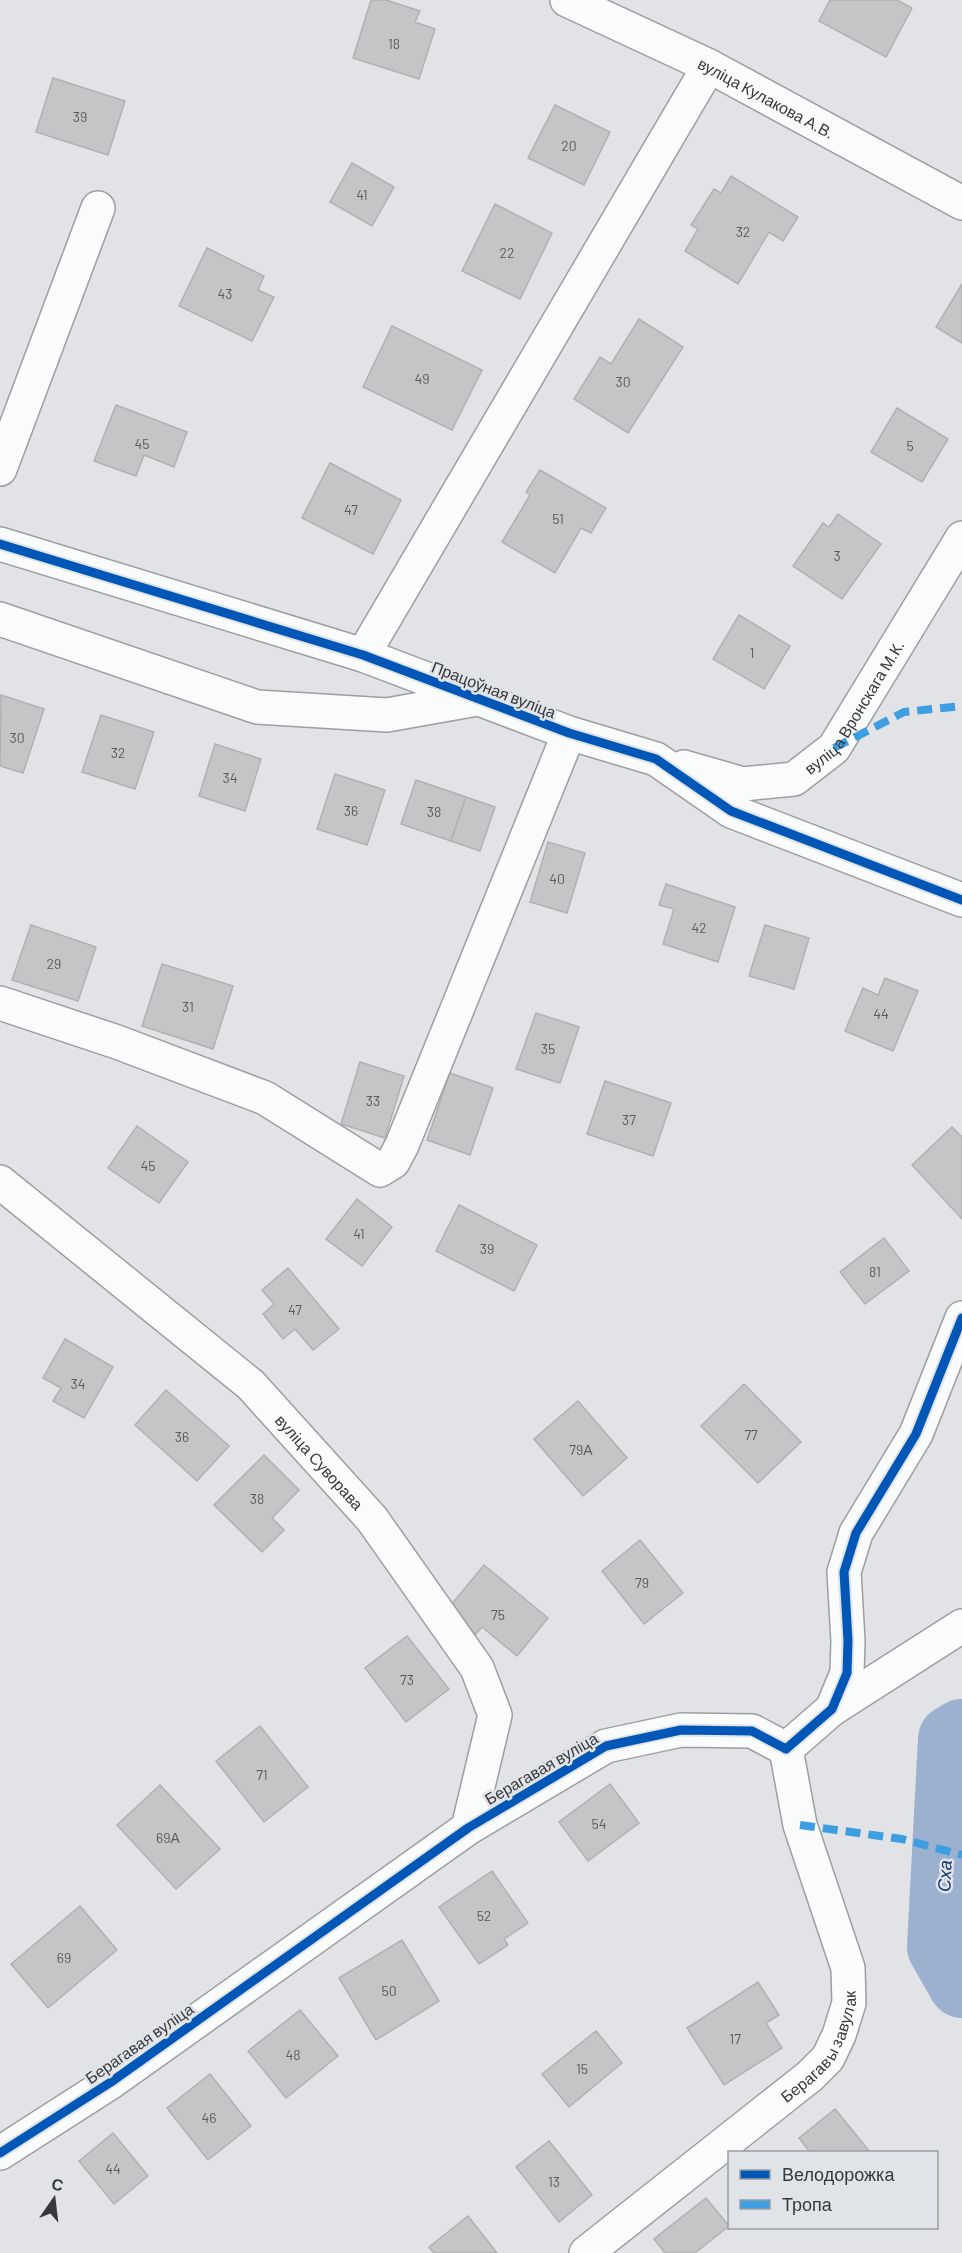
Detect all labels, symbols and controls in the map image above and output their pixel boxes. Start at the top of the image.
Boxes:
house number: 18 [388,35,400,52]
street label: вуліца Кулакова А.В. [695,53,838,142]
house number: 39 [73,108,87,125]
house number: 20 [561,137,577,154]
house number: 41 [356,186,368,203]
house number: 32 [736,223,750,240]
house number: 22 [499,244,515,261]
house number: 43 [218,285,232,302]
house number: 49 [414,370,430,387]
house number: 30 [615,373,631,390]
house number: 45 [135,435,149,452]
house number: 5 [906,437,914,454]
house number: 47 [344,501,358,518]
house number: 51 [552,510,564,527]
house number: 3 [833,547,841,564]
street label: вуліца Вронскага М.К. [800,636,907,777]
house number: 1 [750,644,754,661]
street label: Працоўная вуліца [429,657,559,721]
house number: 30 [9,729,25,746]
house number: 32 [111,744,125,761]
house number: 34 [223,769,237,786]
house number: 36 [344,802,358,819]
house number: 38 [427,803,441,820]
house number: 40 [549,870,565,887]
house number: 42 [691,919,707,936]
house number: 29 [47,955,61,972]
house number: 31 [182,998,194,1015]
house number: 44 [873,1005,889,1022]
house number: 35 [541,1040,555,1057]
house number: 33 [366,1092,380,1109]
house number: 37 [622,1111,636,1128]
house number: 45 [141,1157,155,1174]
house number: 41 [353,1225,365,1242]
house number: 39 [480,1240,494,1257]
house number: 81 [869,1263,881,1280]
house number: 47 [288,1301,302,1318]
house number: 34 [71,1375,85,1392]
street label: вуліца Суворава [272,1410,368,1513]
house number: 77 [744,1426,758,1443]
house number: 36 [175,1428,189,1445]
house number: 79А [569,1441,593,1458]
house number: 38 [250,1490,264,1507]
house number: 79 [635,1574,649,1591]
house number: 75 [491,1606,505,1623]
house number: 73 [400,1671,414,1688]
street label: Берагавая вуліца [481,1728,601,1808]
house number: 71 [256,1766,268,1783]
house number: 54 [592,1815,606,1832]
house number: 69А [156,1829,181,1846]
water label: Сха [932,1860,956,1892]
house number: 52 [477,1907,491,1924]
house number: 69 [57,1949,71,1966]
house number: 50 [381,1982,397,1999]
street label: Берагавы завулак [776,1990,859,2105]
street label: Берагавая вуліца [81,1999,197,2087]
house number: 17 [729,2030,741,2047]
house number: 48 [285,2046,301,2063]
house number: 15 [576,2060,588,2077]
house number: 46 [202,2109,216,2126]
legend [728,2151,938,2229]
house number: 44 [105,2160,121,2177]
text: Велодорожка [782,2163,895,2185]
north arrow [24,2169,84,2229]
text: С [50,2173,66,2195]
house number: 13 [548,2173,560,2190]
text: Тропа [782,2193,833,2215]

